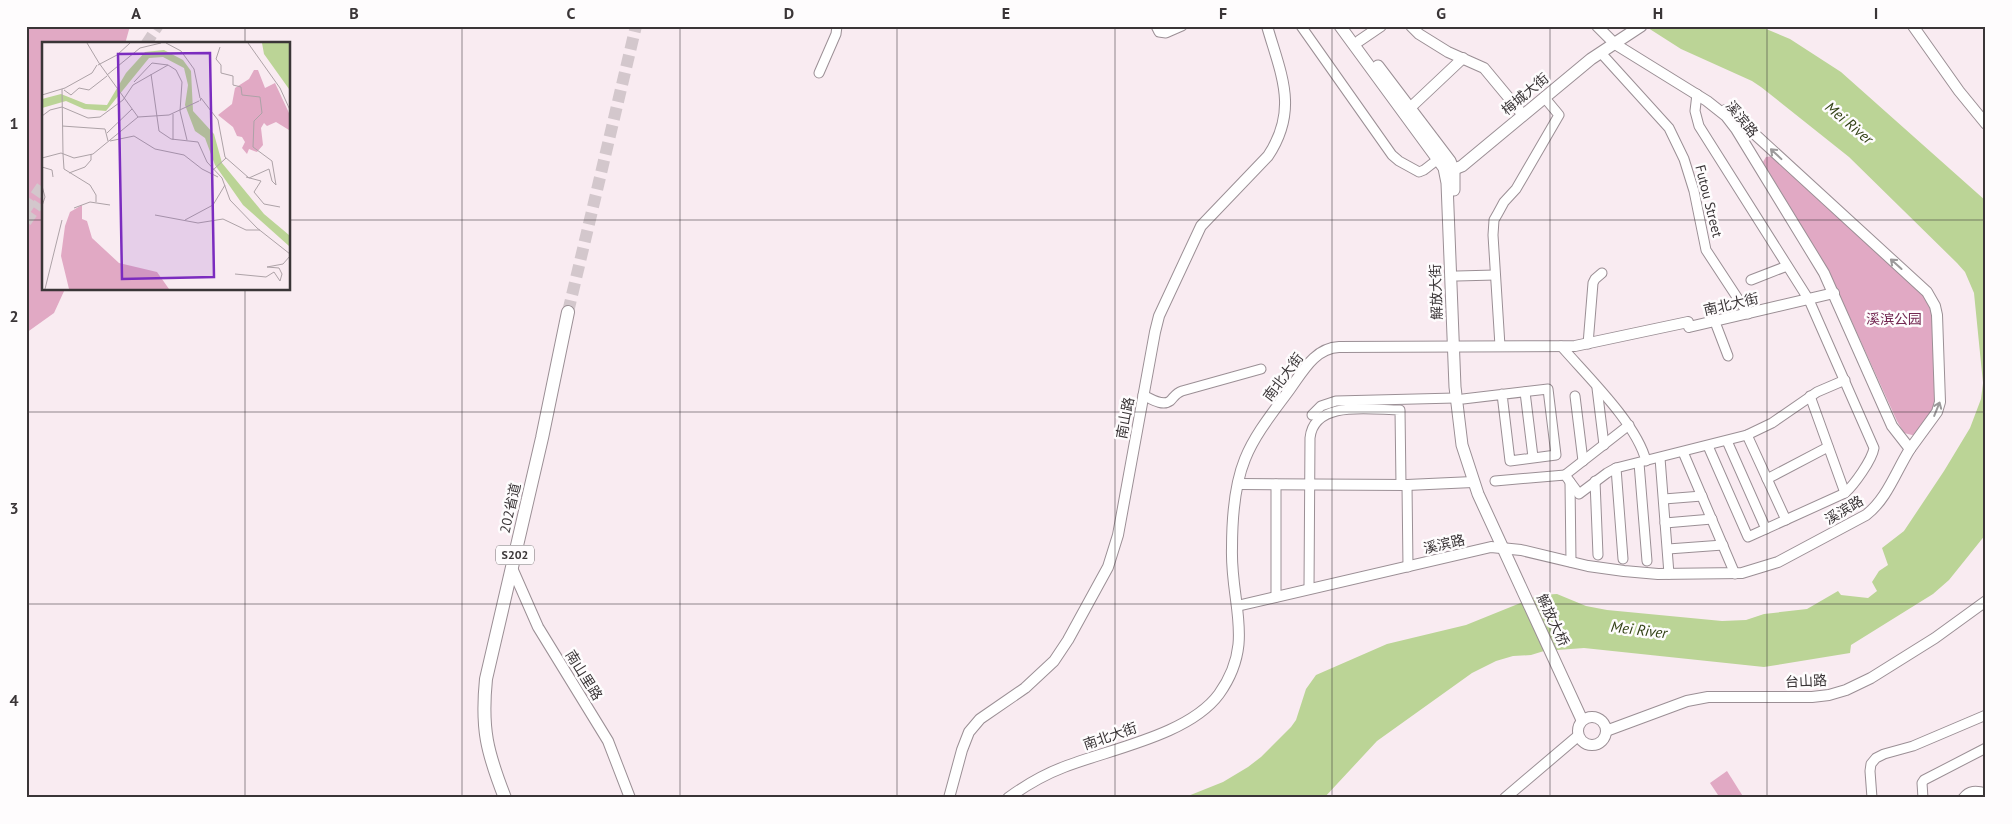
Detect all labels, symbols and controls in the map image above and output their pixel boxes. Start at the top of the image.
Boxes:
text: A [131,3,141,23]
text: B [349,3,359,23]
text: C [567,3,576,23]
text: D [784,3,794,23]
text: E [1002,3,1010,23]
text: F [1219,3,1227,23]
text: G [1436,3,1446,23]
text: H [1653,3,1663,23]
text: I [1874,3,1878,23]
inset map [42,42,290,290]
street label: 梅城大街 [1498,69,1552,119]
street label: 溪滨路 [1722,97,1762,141]
water label: Mei River [1822,97,1878,149]
text: 1 [9,113,19,133]
one-way arrow [1770,148,1783,160]
street label: Futou Street [1691,163,1727,239]
one-way arrow [1890,258,1903,270]
street label: 解放大街 [1426,264,1446,320]
street label: 南北大街 [1702,289,1760,319]
text: 2 [9,306,19,326]
park label: 溪滨公园 [1866,310,1922,328]
street label: 南北大街 [1259,349,1307,405]
street label: 南山路 [1112,396,1138,440]
one-way arrow [1933,402,1942,417]
street label: 202省道 [496,481,524,535]
street label: 溪滨路 [1821,491,1867,529]
text: 3 [9,498,19,518]
street label: 溪滨路 [1422,531,1466,557]
road number: S202 [496,546,534,564]
street label: 解放大桥 [1533,591,1573,649]
water label: Mei River [1610,617,1669,643]
street label: 南山里路 [562,646,606,704]
street label: 台山路 [1785,671,1827,691]
text: 4 [9,690,19,710]
street label: 南北大街 [1081,718,1139,754]

